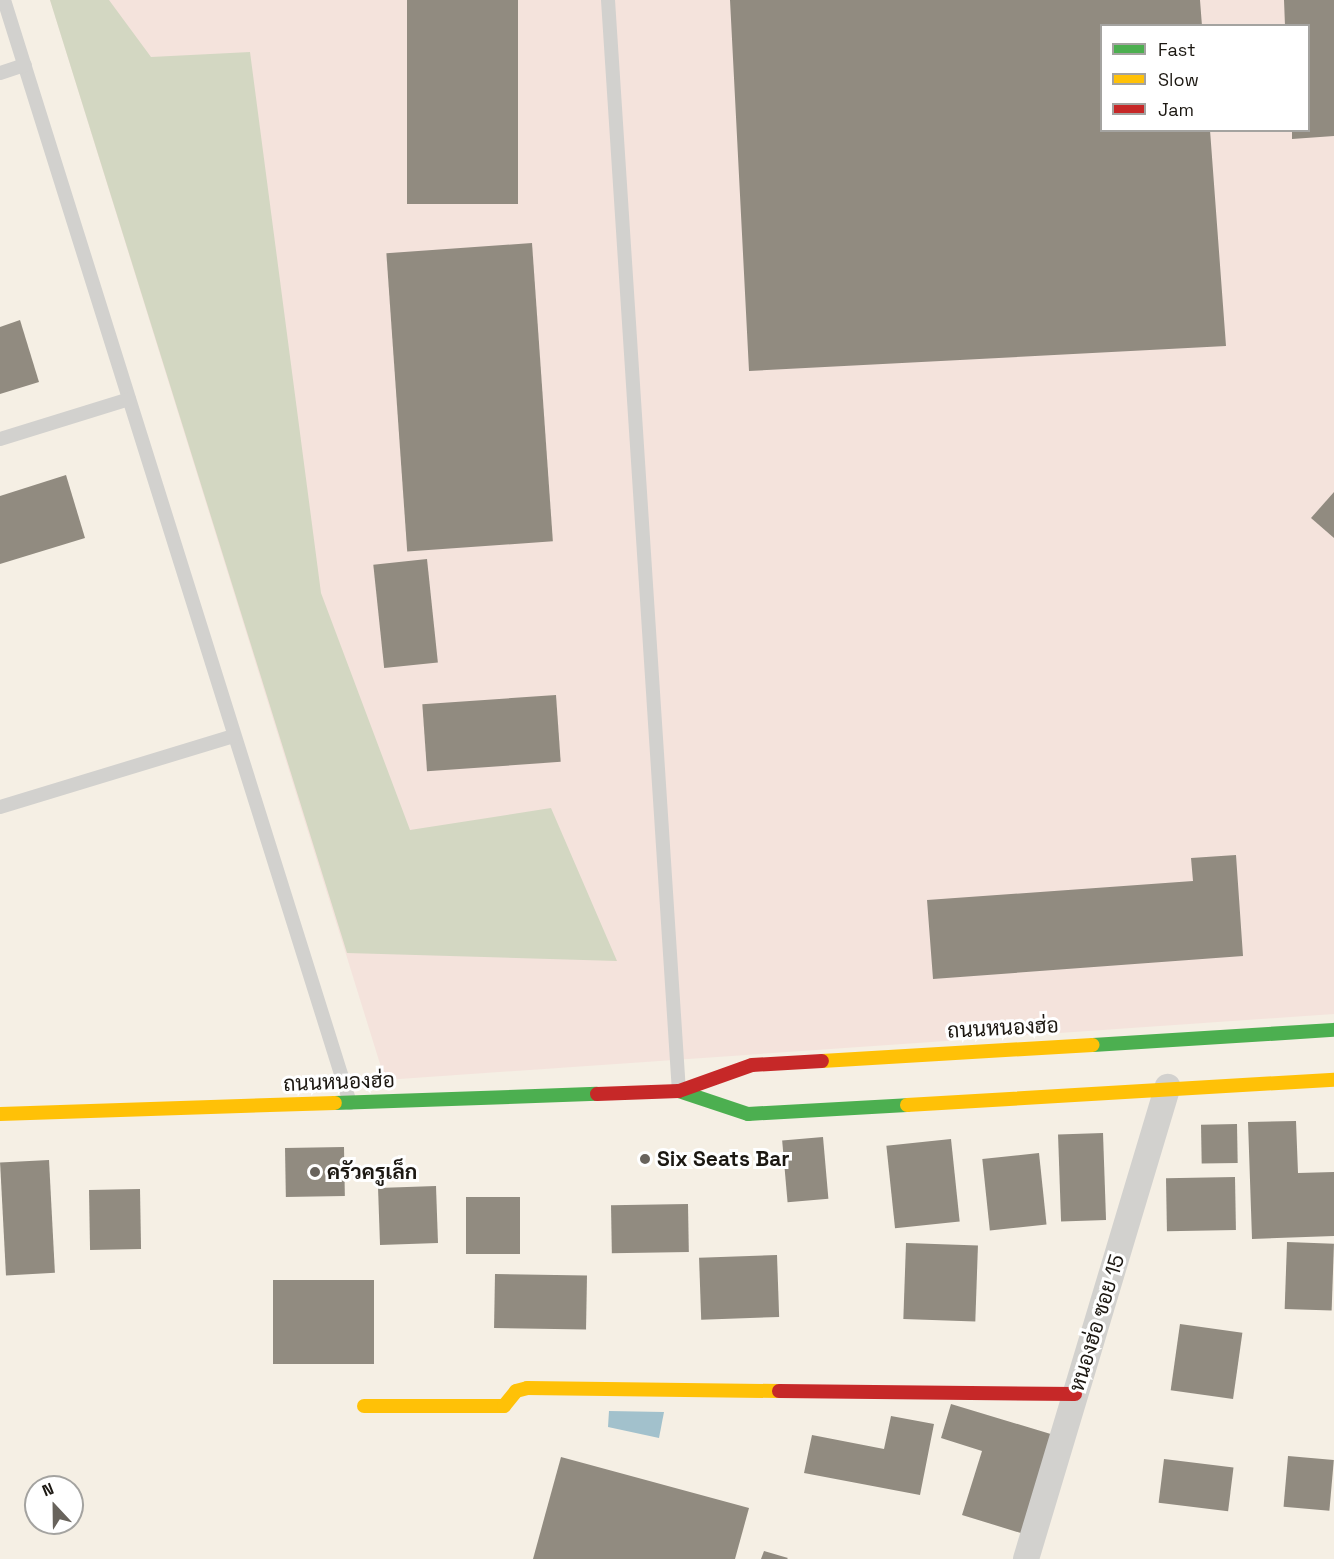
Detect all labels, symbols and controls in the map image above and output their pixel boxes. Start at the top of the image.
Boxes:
legend [1100,24,1310,132]
text: Fast [1158,38,1195,61]
text: Slow [1158,68,1199,91]
text: Jam [1158,98,1194,121]
street label: ถนนหนองฮ่อ [947,1012,1059,1044]
street label: ถนนหนองฮ่อ [283,1067,395,1097]
place label: Six Seats Bar [657,1146,790,1172]
marker: Six Seats Bar [638,1152,652,1166]
place label: ครัวครูเล็ก [327,1159,417,1185]
marker: ครัวครูเล็ก [308,1165,322,1179]
street label: หนองฮ่อ ซอย 15 [1064,1251,1130,1395]
north arrow [24,1475,84,1535]
text: N [39,1478,57,1501]

